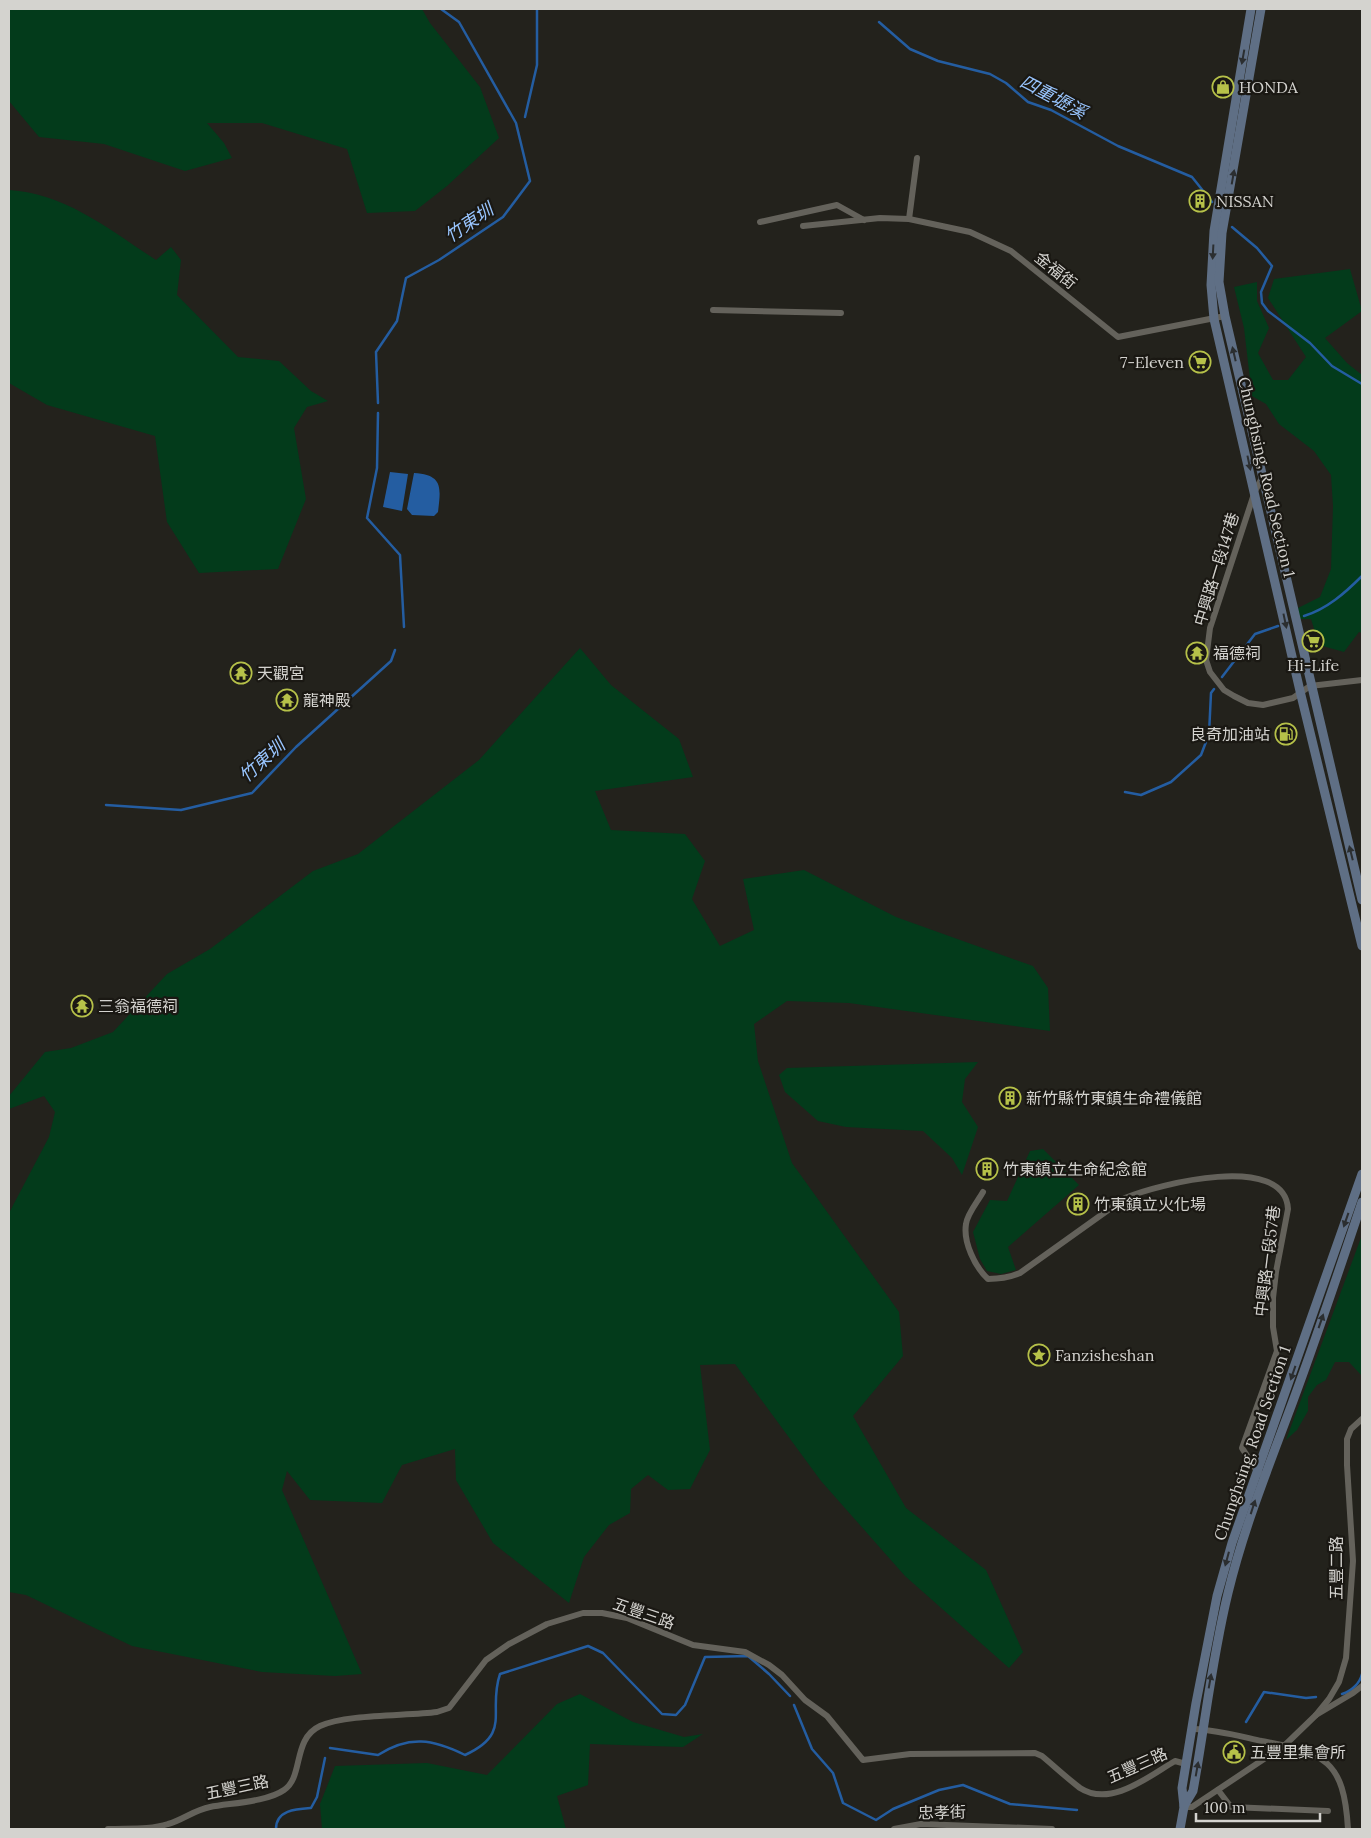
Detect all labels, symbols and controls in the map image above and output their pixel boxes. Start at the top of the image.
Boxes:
one-way arrow [1239,49,1247,65]
water label: 四重壢溪 [1016,70,1093,125]
shop icon: HONDA [1211,75,1235,99]
place label: HONDA [1239,77,1299,97]
one-way arrow [1229,168,1237,184]
building icon: NISSAN [1188,189,1212,213]
place label: NISSAN [1216,191,1274,211]
water label: 竹東圳 [440,196,500,247]
one-way arrow [1208,244,1216,260]
street label: 金福街 [1031,247,1081,293]
one-way arrow [1229,346,1237,362]
supermarket icon: 7-Eleven [1188,350,1212,374]
place label: 7-Eleven [1120,352,1184,372]
street label: Chunghsing, Road Section 1 [1234,375,1300,579]
one-way arrow [1245,455,1253,471]
street label: 中興路一段147巷 [1189,510,1243,628]
one-way arrow [1281,613,1289,629]
supermarket icon: Hi-Life [1301,629,1325,653]
temple icon: 福德祠 [1185,641,1209,665]
place label: 福德祠 [1213,643,1261,663]
place label: Hi-Life [1287,655,1339,675]
temple icon: 天觀宮 [229,661,253,685]
place label: 天觀宮 [257,663,305,683]
temple icon: 龍神殿 [275,688,299,712]
place label: 龍神殿 [303,690,351,710]
fuel station icon: 良奇加油站 [1274,722,1298,746]
place label: 良奇加油站 [1190,724,1270,744]
water label: 竹東圳 [234,732,292,787]
one-way arrow [1347,846,1355,861]
temple icon: 三翁福德祠 [70,994,94,1018]
place label: 三翁福德祠 [98,996,178,1016]
building icon: 新竹縣竹東鎮生命禮儀館 [998,1086,1022,1110]
place label: 新竹縣竹東鎮生命禮儀館 [1026,1088,1202,1108]
building icon: 竹東鎮立生命紀念館 [975,1157,999,1181]
place label: 竹東鎮立生命紀念館 [1003,1159,1147,1179]
building icon: 竹東鎮立火化場 [1066,1192,1090,1216]
place label: 竹東鎮立火化場 [1094,1194,1206,1214]
street label: 中興路一段57巷 [1250,1204,1284,1318]
one-way arrow [1342,1213,1350,1228]
one-way arrow [1317,1313,1325,1328]
place icon: Fanzisheshan [1027,1343,1051,1367]
street label: Chunghsing, Road Section 1 [1209,1343,1295,1543]
place label: Fanzisheshan [1055,1345,1155,1365]
one-way arrow [1288,1366,1296,1381]
one-way arrow [1250,1499,1258,1514]
street label: 五豐二路 [1326,1536,1346,1600]
one-way arrow [1223,1552,1231,1567]
street label: 五豐三路 [610,1593,678,1633]
one-way arrow [1207,1673,1215,1689]
public building icon: 五豐里集會所 [1222,1740,1246,1764]
place label: 五豐里集會所 [1250,1742,1346,1762]
street label: 五豐三路 [1104,1743,1170,1787]
one-way arrow [1193,1761,1201,1777]
street label: 五豐三路 [204,1771,270,1803]
scale bar [1196,1790,1320,1822]
text: 100 m [1204,1798,1245,1817]
street label: 忠孝街 [918,1802,966,1822]

